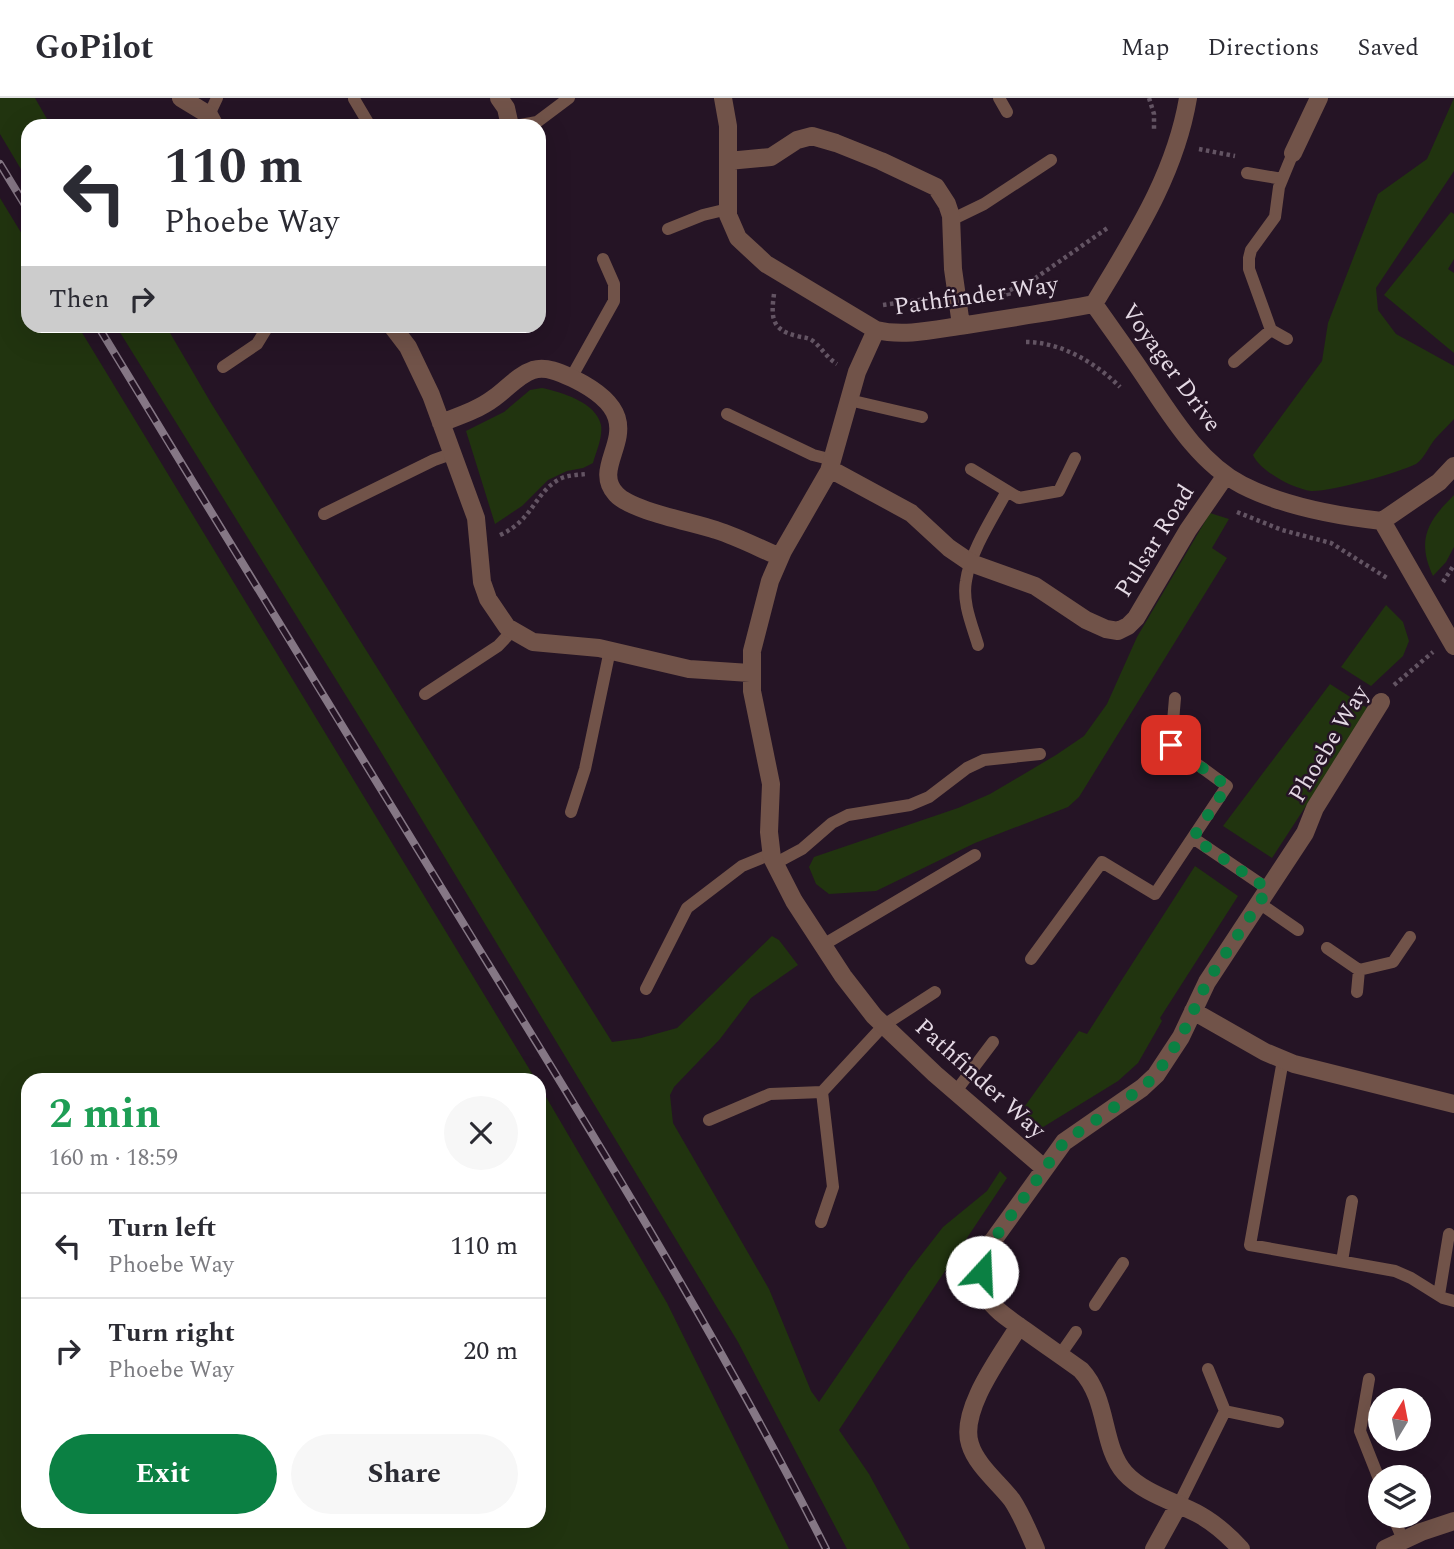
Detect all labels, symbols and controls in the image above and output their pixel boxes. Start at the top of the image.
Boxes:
text: GoPilot [35,23,154,73]
text: Map [1121,30,1169,66]
text: Directions [1207,30,1319,66]
text: Saved [1357,30,1419,66]
text: 110 m [164,130,303,205]
icon: left [49,147,140,238]
text: Phoebe Way [164,198,339,247]
street label: Pathfinder Way [892,266,1062,325]
text: Then [49,279,109,319]
icon: right [123,280,161,318]
street label: Voyager Drive [1112,296,1230,440]
street label: Pulsar Road [1106,477,1204,605]
street label: Phoebe Way [1280,677,1379,810]
pin [1141,715,1201,775]
icon: arrive [1152,726,1190,764]
street label: Pathfinder Way [907,1010,1055,1149]
text: 2 min [49,1083,161,1146]
button: close [444,1096,518,1170]
text: 160 m · 18:59 [49,1141,178,1176]
text: Turn left [108,1208,216,1248]
text: 110 m [450,1226,518,1266]
icon: left [49,1227,87,1265]
position arrow [945,1235,1019,1309]
text: Phoebe Way [108,1248,234,1283]
text: Turn right [108,1313,235,1353]
text: 20 m [463,1331,518,1371]
icon: right [49,1332,87,1370]
text: Phoebe Way [108,1353,234,1388]
north arrow [1368,1388,1432,1451]
map controls [1368,1388,1431,1528]
button: Exit [49,1434,277,1514]
button: Share [291,1434,518,1514]
button: layers [1368,1465,1431,1528]

